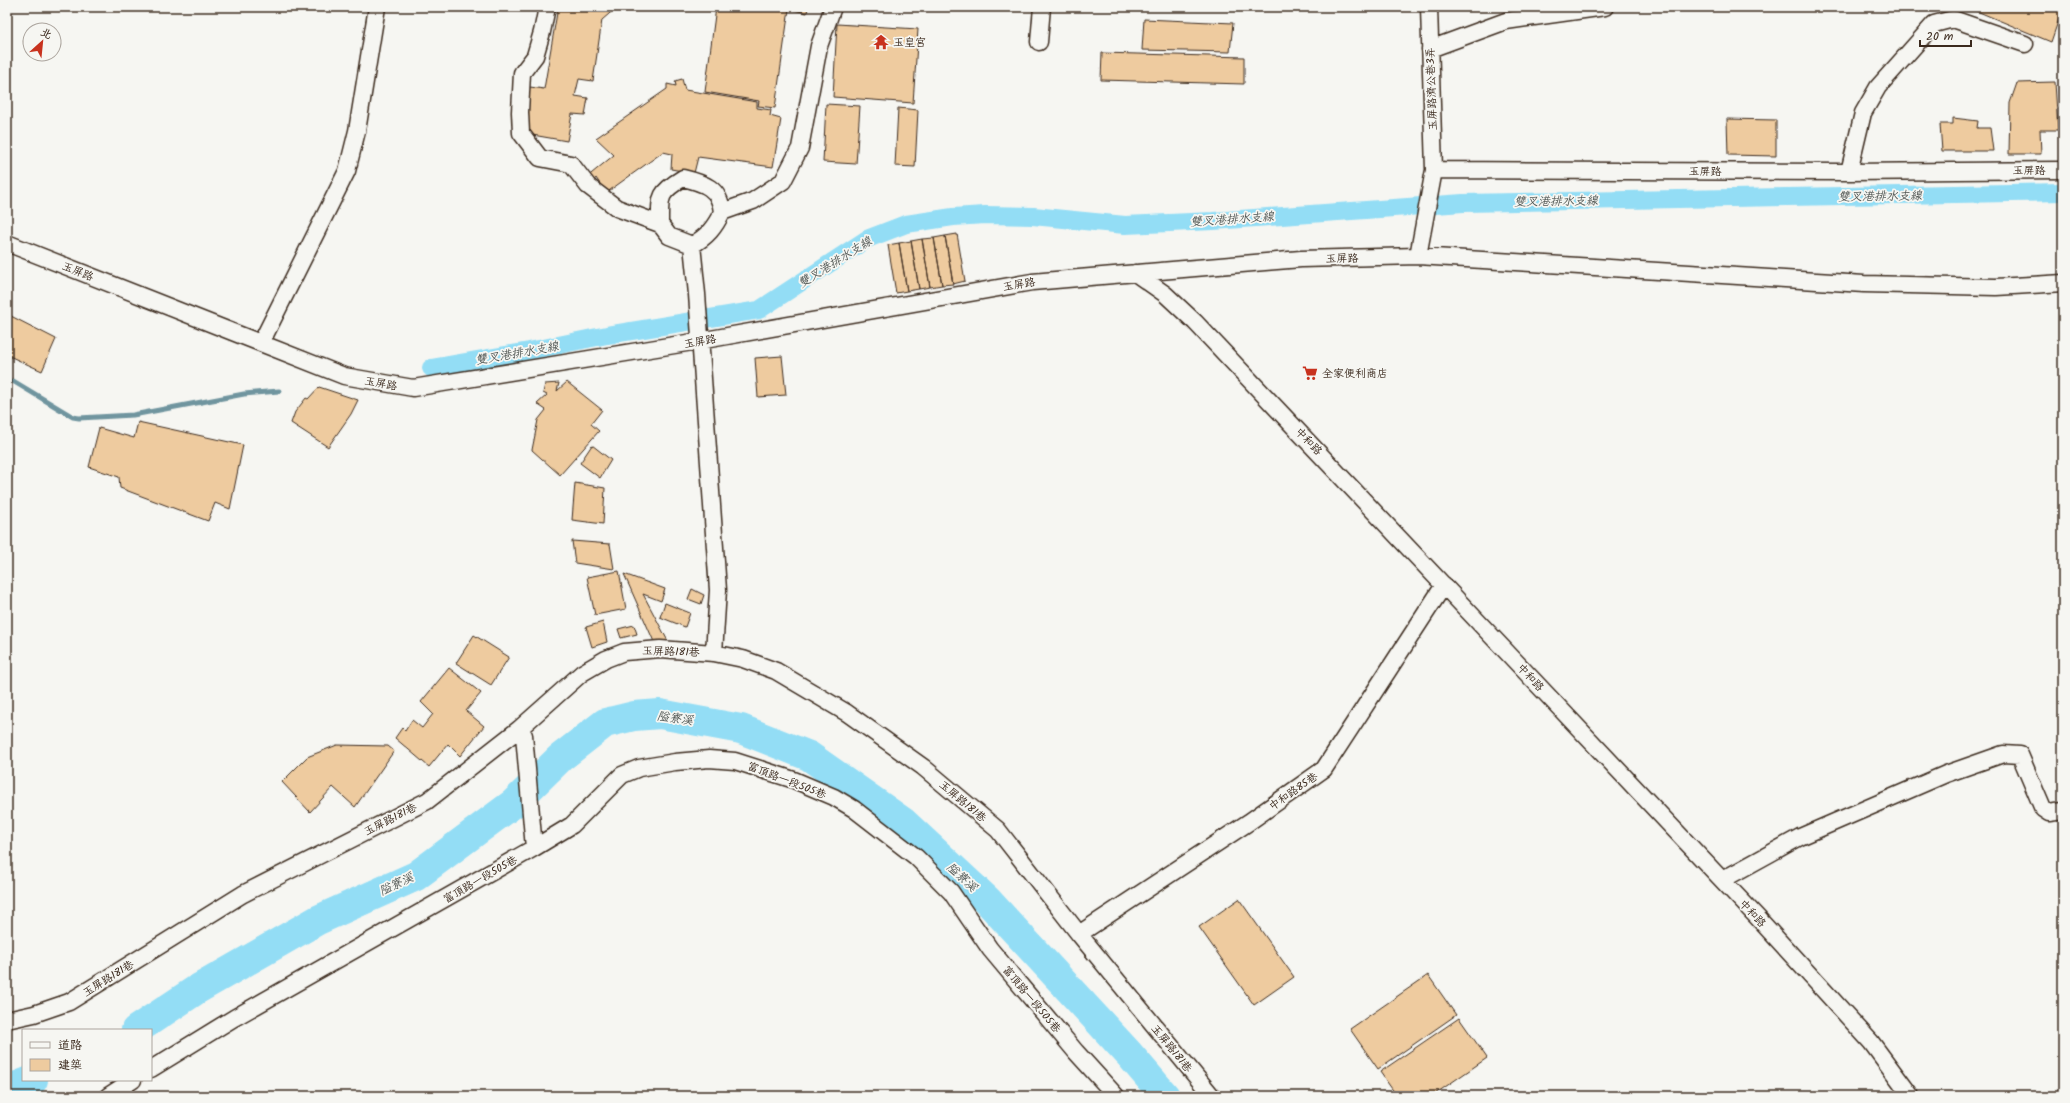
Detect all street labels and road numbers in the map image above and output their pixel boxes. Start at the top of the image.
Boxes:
street label: 玉屏路濟公巷3弄 [1422,47,1442,131]
street label: 玉屏路 [2013,162,2046,180]
street label: 玉屏路 [1689,163,1722,181]
street label: 玉屏路 [1325,250,1359,268]
street label: 玉屏路 [59,257,96,286]
street label: 玉屏路 [1001,274,1037,296]
street label: 玉屏路 [682,330,718,354]
street label: 玉屏路 [363,372,399,396]
street label: 中和路 [1290,424,1326,460]
street label: 玉屏路181巷 [642,642,700,662]
street label: 中和路 [1512,659,1548,696]
street label: 富頂路一段505巷 [745,758,829,804]
street label: 中和路85巷 [1265,768,1322,815]
street label: 玉屏路181巷 [935,776,990,827]
street label: 玉屏路181巷 [361,799,420,841]
street label: 富頂路一段505巷 [440,851,521,908]
street label: 中和路 [1734,895,1770,932]
street label: 玉屏路181巷 [79,956,138,1002]
street label: 富頂路一段505巷 [998,962,1065,1037]
street label: 玉屏路181巷 [1146,1021,1196,1077]

